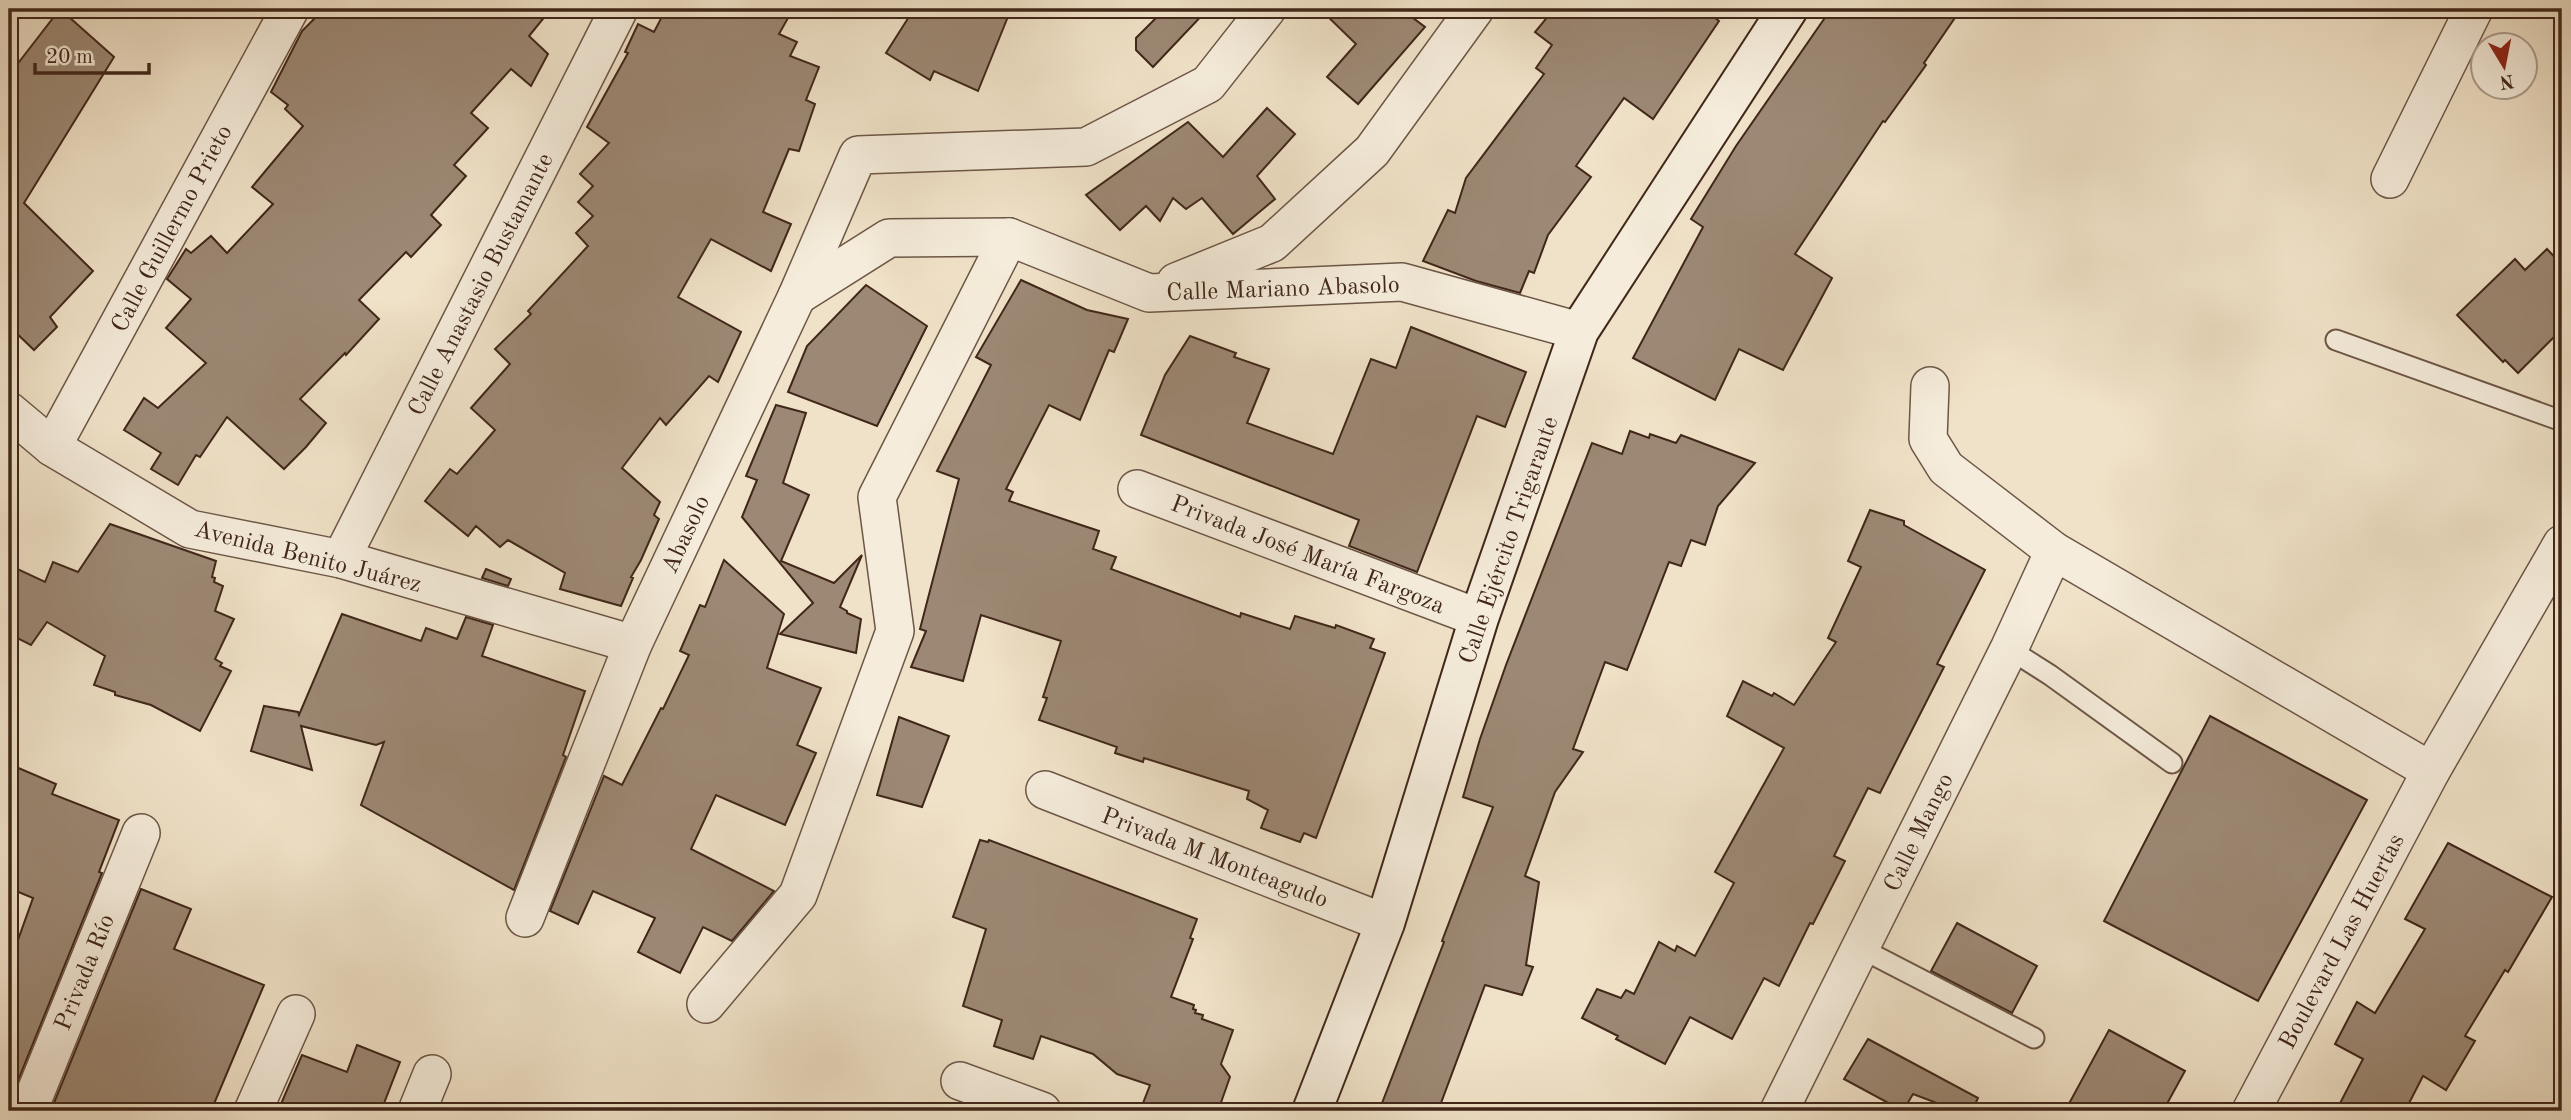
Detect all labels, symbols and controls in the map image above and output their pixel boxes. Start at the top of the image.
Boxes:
scale bar [35,32,149,76]
north arrow [2470,32,2540,102]
text: 20 m [46,47,93,68]
text: N [2497,70,2515,91]
street label: Calle Guillermo Prieto [108,121,238,336]
street label: Calle Anastasio Bustamante [405,150,559,420]
street label: Calle Mariano Abasolo [1166,274,1400,306]
street label: Calle Ejército Trigarante [1456,414,1564,668]
street label: Abasolo [658,492,715,578]
street label: Privada José María Fargoza [1167,492,1448,619]
street label: Avenida Benito Juárez [192,518,424,598]
street label: Calle Mango [1881,770,1959,896]
street label: Privada M Monteagudo [1098,805,1331,913]
street label: Boulevard Las Huertas [2276,830,2410,1054]
street label: Privada Río [52,911,120,1034]

